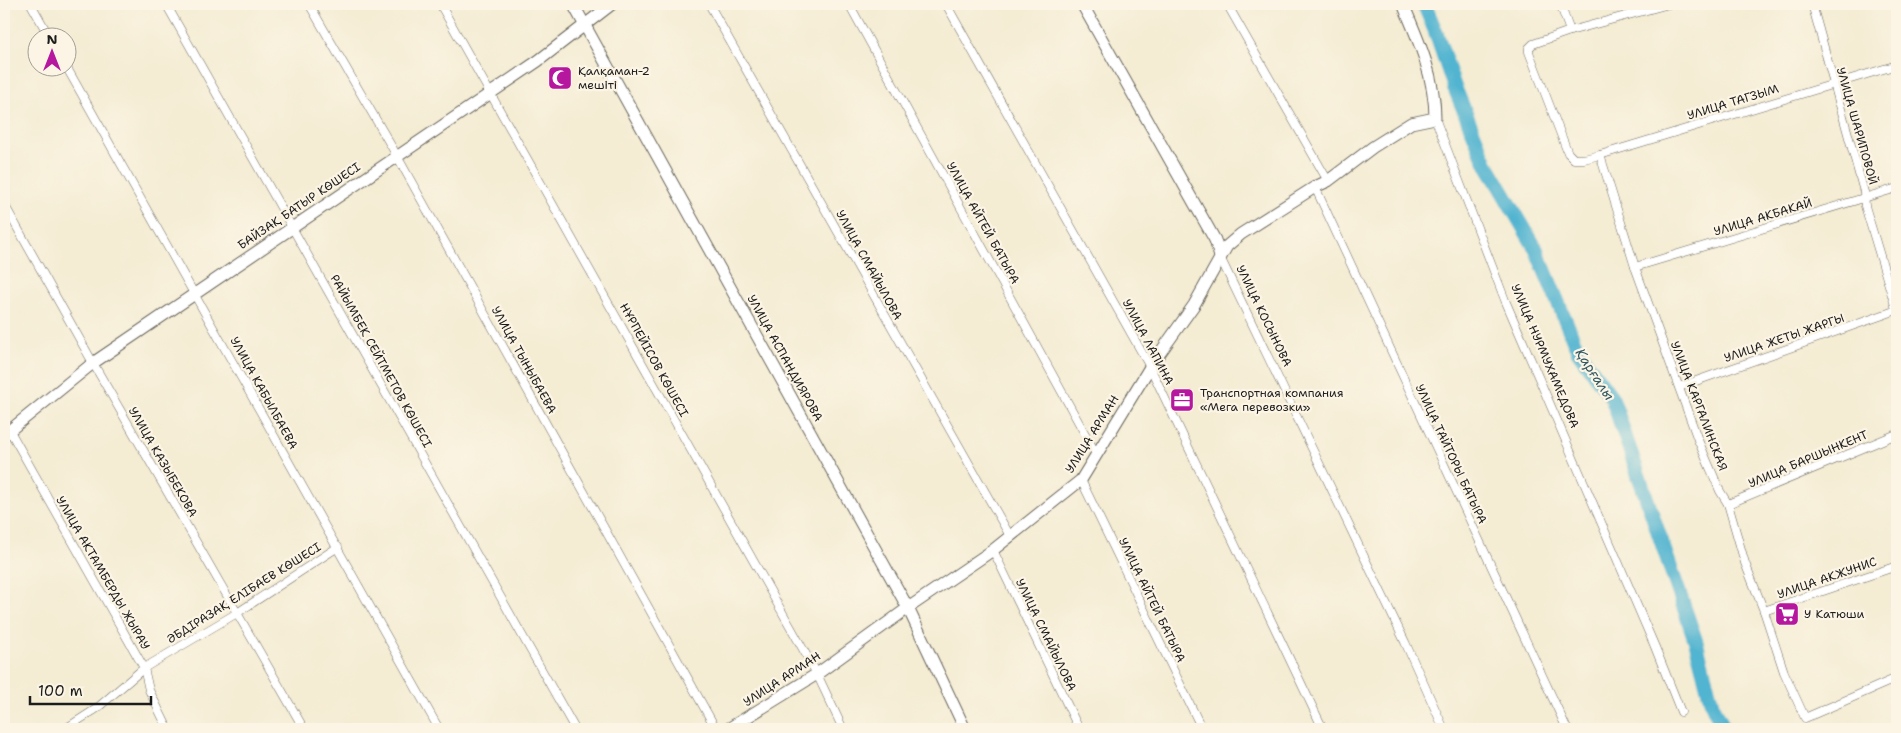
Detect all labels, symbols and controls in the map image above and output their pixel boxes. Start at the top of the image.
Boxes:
north arrow [28,28,78,78]
text: N [46,30,58,48]
place label: Қалқаман-2 мешіті [578,63,650,93]
mosque icon: Қалқаман-2 мешіті [547,65,573,91]
street label: УЛИЦА ШАРИПОВОЙ [1833,66,1881,186]
street label: УЛИЦА ТАГЗЫМ [1685,80,1781,124]
street label: БАЙЗАҚ БАТЫР КӨШЕСІ [234,159,364,253]
street label: УЛИЦА АЙТЕЙ БАТЫРА [943,159,1023,287]
street label: УЛИЦА АКБАКАЙ [1712,194,1814,240]
street label: УЛИЦА СМАЙЫЛОВА [832,207,906,323]
street label: УЛИЦА КОСЫНОВА [1232,263,1296,370]
street label: РАЙЫМБЕК СЕЙТМЕТОВ КӨШЕСІ [327,272,436,451]
street label: УЛИЦА НУРМУХАМЕДОВА [1507,281,1583,431]
street label: УЛИЦА АСПАНДИЯРОВА [743,292,827,424]
street label: УЛИЦА ЛАПИНА [1119,296,1177,388]
street label: НҰРПЕЙІСОВ КӨШЕСІ [616,300,692,420]
street label: УЛИЦА ТЫНЫБАЕВА [488,303,560,417]
street label: УЛИЦА ЖЕТЫ ЖАРГЫ [1722,310,1846,366]
street label: УЛИЦА КАБЫЛБАЕВА [226,334,302,452]
street label: УЛИЦА КАРГАЛИНСКАЯ [1667,339,1731,473]
water label: Қарғалы [1572,345,1618,403]
street label: УЛИЦА ТАЙТОРЫ БАТЫРА [1412,382,1491,527]
place label: Транспортная компания «Мега перевозки» [1200,385,1344,415]
office icon: Транспортная компания «Мега перевозки» [1169,387,1195,413]
street label: УЛИЦА АРМАН [1062,392,1123,476]
street label: УЛИЦА КАЗЫБЕКОВА [125,404,201,520]
street label: УЛИЦА БАРШЫНКЕНТ [1746,426,1871,491]
street label: УЛИЦА АКТАМБЕРДЫ ЖЫРАУ [52,493,154,653]
street label: УЛИЦА АЙТЕЙ БАТЫРА [1115,535,1189,665]
street label: ӘБДІРАЗАҚ ЕЛІБАЕВ КӨШЕСІ [164,539,324,647]
street label: УЛИЦА АКЖУНИС [1775,553,1879,603]
street label: УЛИЦА СМАЙЫЛОВА [1012,576,1080,694]
supermarket icon: У Катюши [1774,601,1800,627]
place label: У Катюши [1804,606,1865,622]
street label: УЛИЦА АРМАН [740,648,824,710]
scale bar [30,673,151,705]
text: 100 m [38,681,83,701]

